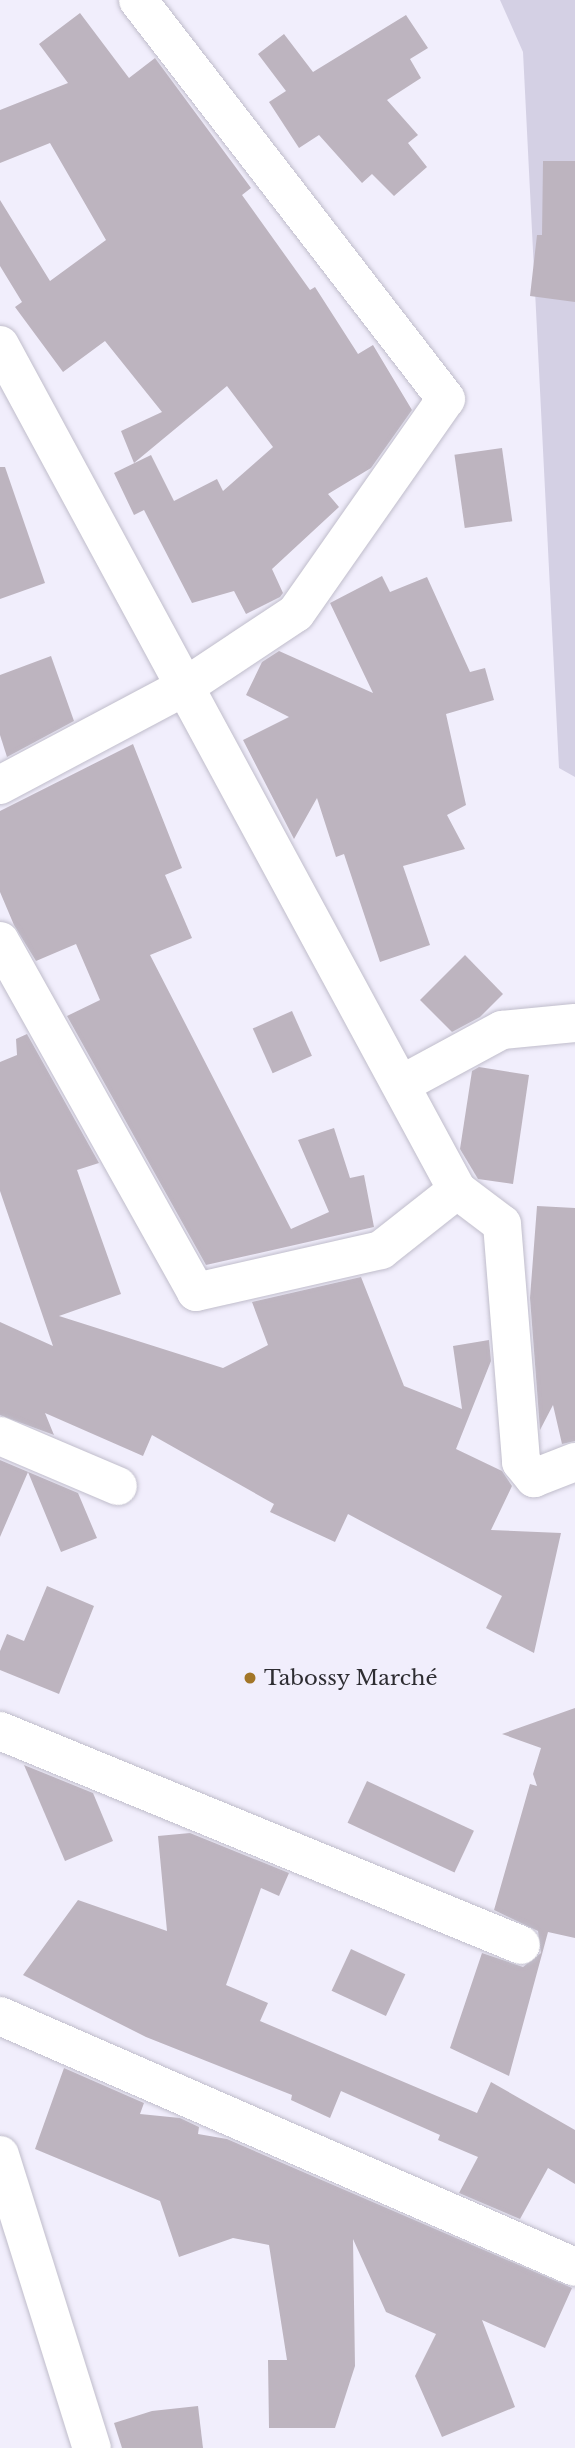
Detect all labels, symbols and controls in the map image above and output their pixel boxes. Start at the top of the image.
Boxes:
place label: Tabossy Marché [264,1665,438,1691]
marker: Tabossy Marché [242,1670,258,1686]

